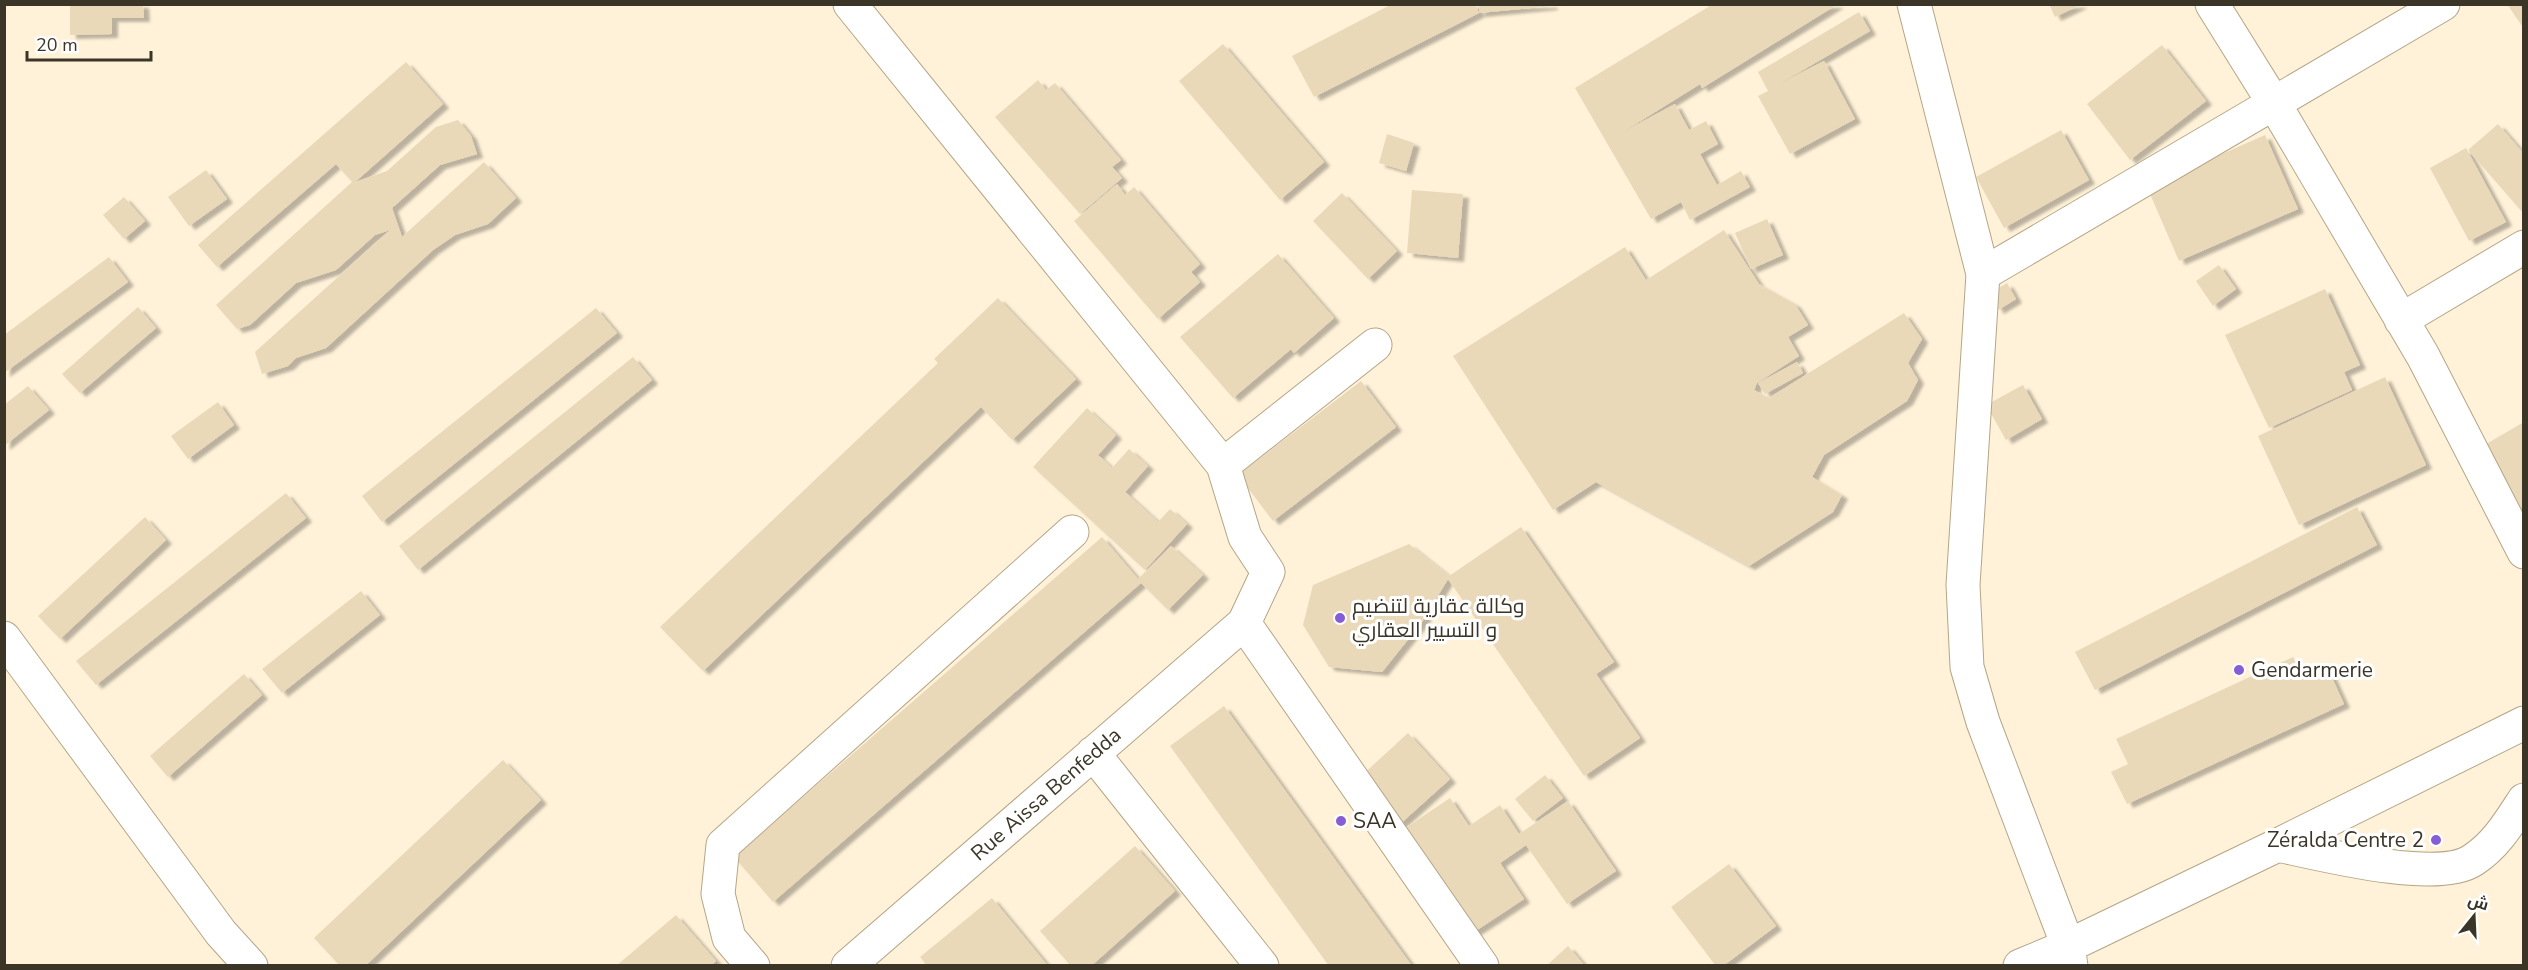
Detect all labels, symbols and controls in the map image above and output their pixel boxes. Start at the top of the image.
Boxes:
scale bar [27,24,152,62]
text: 20 m [36,33,78,57]
place label: وكالة عقارية لتنضيم و التسيير العقاري [1352,592,1525,646]
marker: وكالة عقارية لتنضيم و التسيير العقاري [1333,611,1347,625]
place label: Gendarmerie [2251,656,2373,684]
marker: Gendarmerie [2232,663,2246,677]
street label: Rue Aissa Benfedda [965,721,1127,867]
place label: SAA [1353,807,1397,835]
marker: SAA [1334,814,1348,828]
place label: Zéralda Centre 2 [2267,826,2424,854]
marker: Zéralda Centre 2 [2429,833,2443,847]
north arrow [2444,886,2504,946]
text: ش [2465,889,2491,916]

